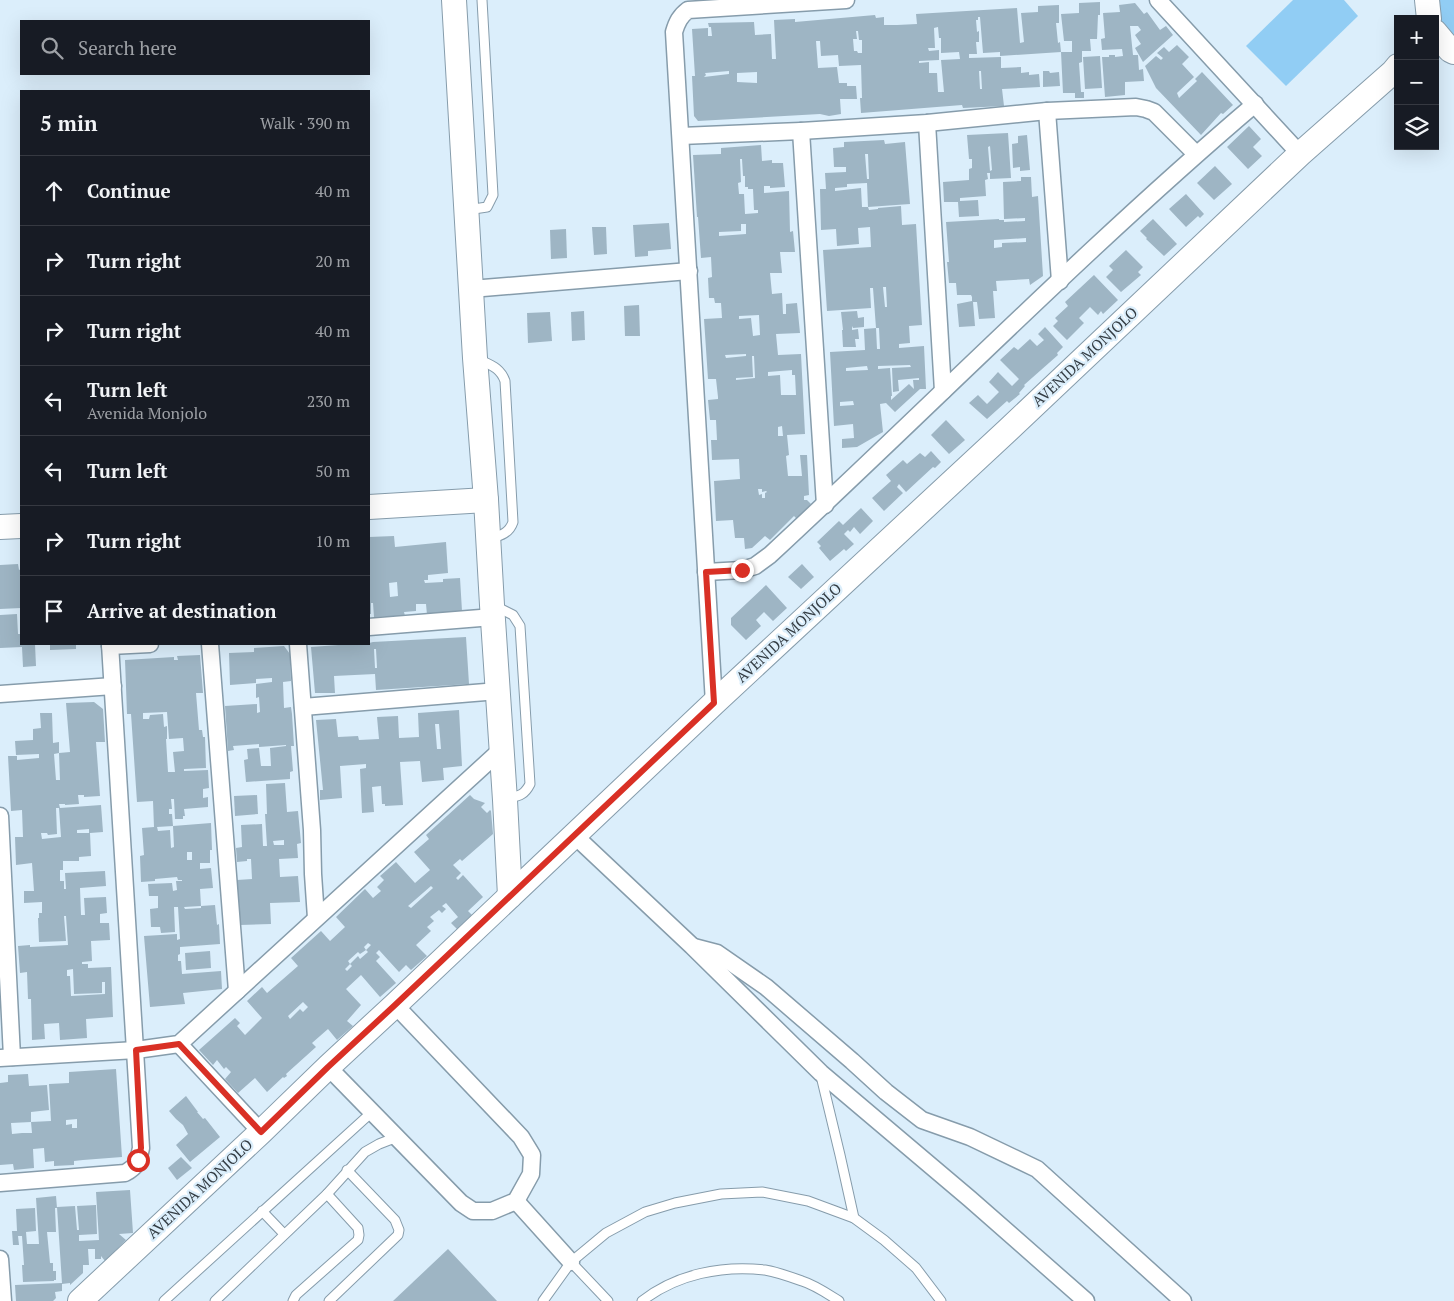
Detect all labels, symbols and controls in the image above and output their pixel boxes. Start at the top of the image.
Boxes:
map controls [1394,15,1439,150]
button: + [1394,15,1439,60]
search box [20,20,370,75]
icon: search [38,34,66,62]
text: Search here [78,35,177,60]
button: − [1394,60,1439,105]
button: layers [1394,105,1439,150]
text: 5 min [40,109,97,137]
text: Walk · 390 m [260,112,350,134]
icon: ahead [40,177,68,205]
text: Continue [87,178,171,203]
text: 40 m [315,180,350,202]
icon: right [40,247,68,275]
text: Turn right [87,248,181,273]
text: 20 m [315,250,350,272]
street label: AVENIDA MONJOLO [1027,302,1141,411]
icon: right [40,317,68,345]
text: Turn right [87,318,181,343]
text: 40 m [315,320,350,342]
text: Turn left [87,377,168,402]
icon: left [40,387,68,415]
text: 230 m [307,390,350,412]
text: Avenida Monjolo [87,402,207,424]
icon: left [40,457,68,485]
text: Turn left [87,458,168,483]
text: 50 m [315,460,350,482]
icon: right [40,527,68,555]
text: Turn right [87,528,181,553]
text: 10 m [315,530,350,552]
route end [731,559,754,582]
street label: AVENIDA MONJOLO [731,578,845,687]
icon: arrive [40,597,68,625]
text: Arrive at destination [87,598,276,623]
street label: AVENIDA MONJOLO [142,1134,256,1243]
route start [127,1149,150,1172]

